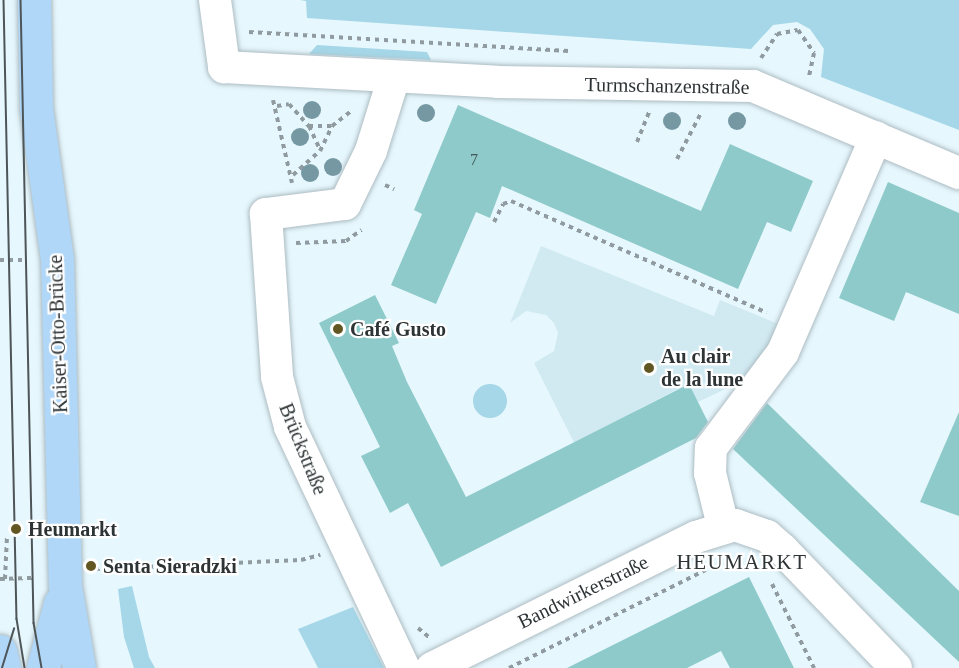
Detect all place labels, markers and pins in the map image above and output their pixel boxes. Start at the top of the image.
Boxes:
place label: Café Gusto [350,317,446,341]
marker: Café Gusto [331,322,345,336]
place label: Au clair de la lune [661,344,743,391]
marker: Au clair de la lune [642,361,656,375]
place label: Heumarkt [28,517,117,541]
marker: Heumarkt [9,522,23,536]
place label: Senta Sieradzki [103,554,237,578]
marker: Senta Sieradzki [84,559,98,573]

